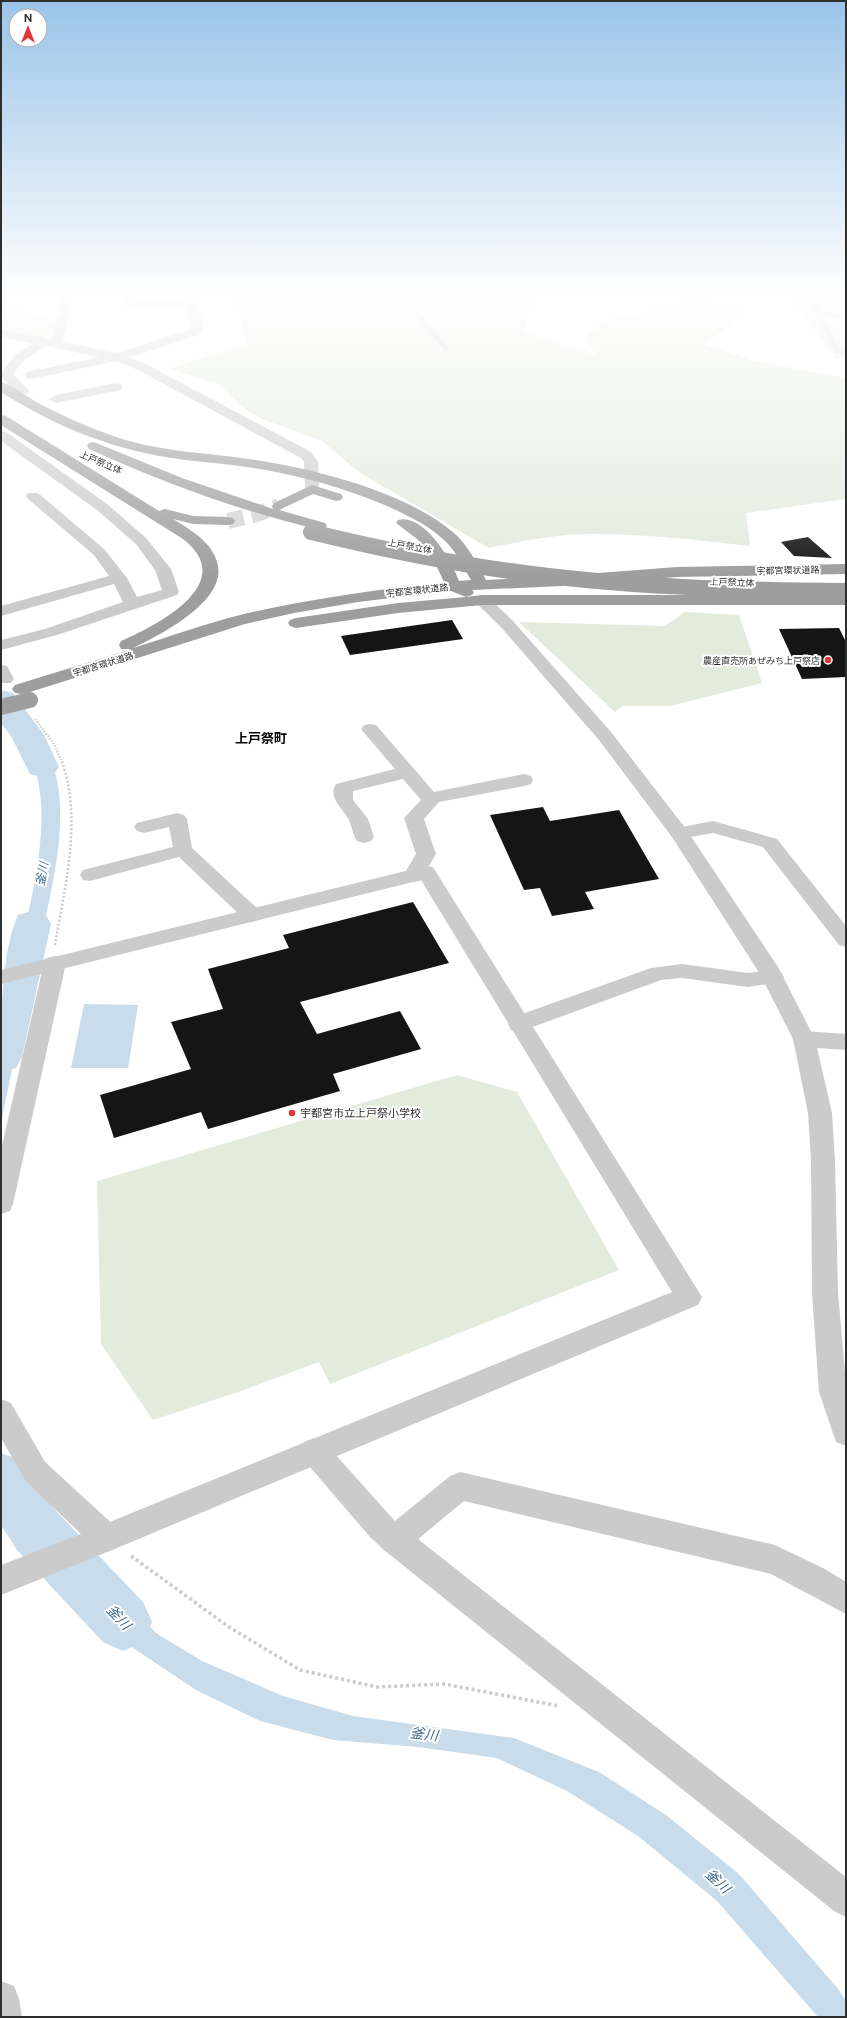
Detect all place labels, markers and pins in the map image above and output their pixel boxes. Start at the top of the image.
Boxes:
place label: 農産直売所あぜみち上戸祭店 [703,655,820,666]
marker: 農産直売所あぜみち上戸祭店 [823,655,833,665]
place label: 宇都宮市立上戸祭小学校 [300,1107,421,1119]
marker: 宇都宮市立上戸祭小学校 [287,1108,297,1118]

